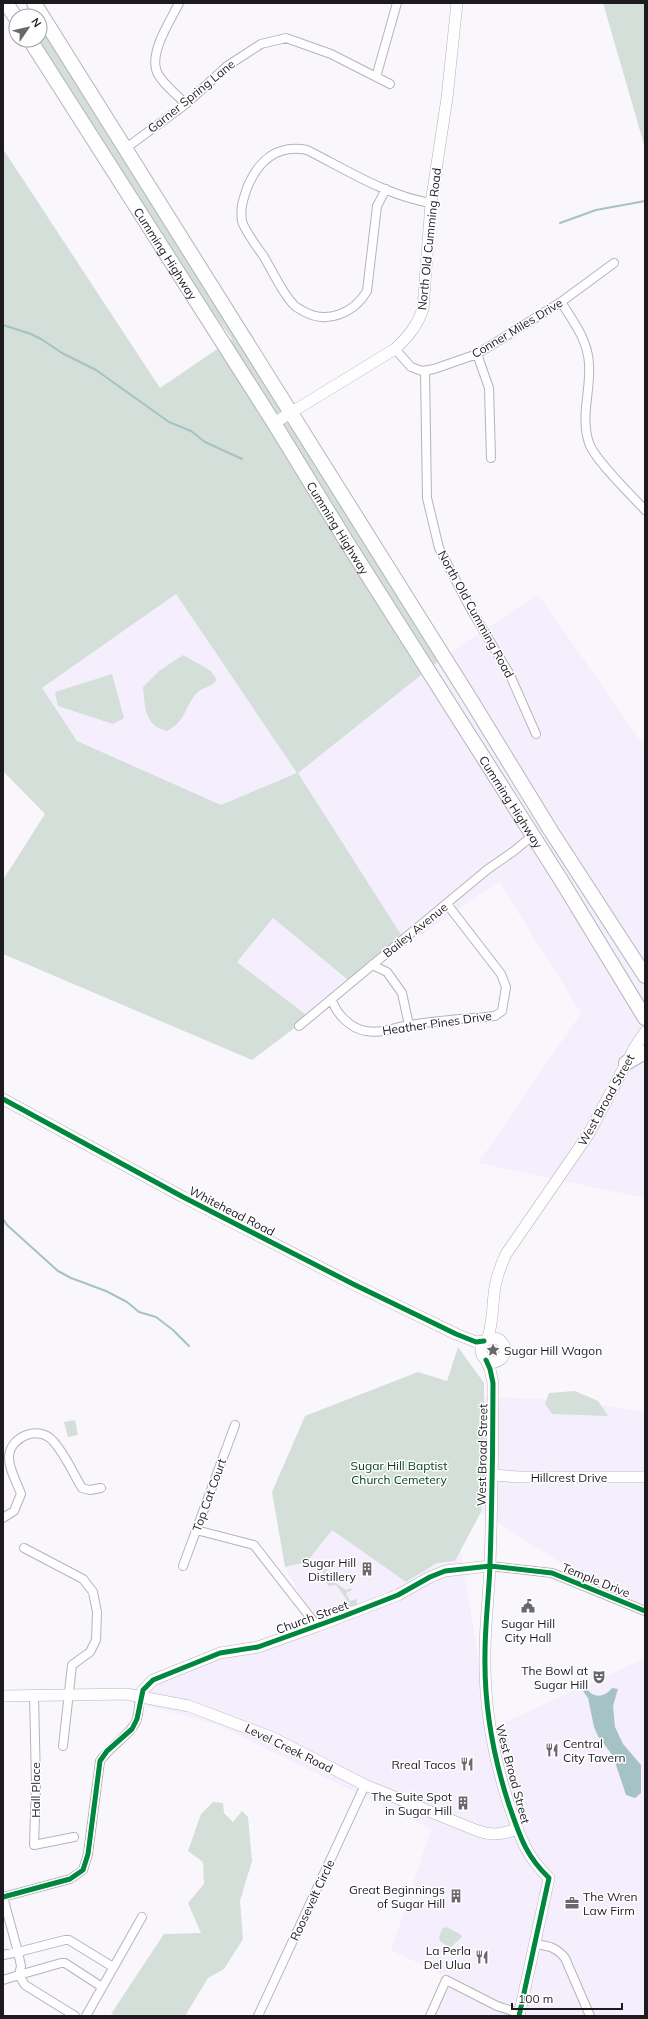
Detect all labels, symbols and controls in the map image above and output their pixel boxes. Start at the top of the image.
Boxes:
north arrow [8,8,48,48]
text: N [28,15,44,30]
street label: Garner Spring Lane [144,56,238,136]
street label: North Old Cumming Road [414,167,444,311]
street label: Cumming Highway [131,204,201,303]
street label: Conner Miles Drive [469,295,565,361]
street label: Cumming Highway [304,478,373,578]
street label: North Old Cumming Road [435,548,517,680]
street label: Cumming Highway [476,753,547,851]
street label: Bailey Avenue [380,899,450,961]
street label: Heather Pines Drive [381,1008,493,1038]
street label: West Broad Street [575,1052,637,1148]
street label: Whitehead Road [187,1183,277,1239]
place icon: Sugar Hill Wagon [485,1342,501,1358]
place label: Sugar Hill Wagon [504,1343,602,1358]
street label: West Broad Street [474,1404,490,1506]
street label: Top Cat Court [189,1456,229,1534]
park label: Sugar Hill Baptist Church Cemetery [351,1458,447,1487]
street label: Hillcrest Drive [531,1470,607,1485]
place label: Sugar Hill Distillery [302,1555,357,1584]
street label: Temple Drive [560,1560,632,1600]
building icon: Sugar Hill Distillery [359,1561,375,1577]
street label: Church Street [274,1597,350,1637]
public building icon: Sugar Hill City Hall [520,1598,536,1614]
place label: Sugar Hill City Hall [501,1616,555,1645]
place label: The Bowl at Sugar Hill [521,1663,588,1692]
theatre icon: The Bowl at Sugar Hill [591,1669,607,1685]
street label: Level Creek Road [243,1720,335,1776]
street label: West Broad Street [493,1723,533,1825]
place label: Central City Tavern [563,1736,626,1765]
restaurant icon: Central City Tavern [544,1742,560,1758]
restaurant icon: Rreal Tacos [459,1756,475,1772]
place label: Rreal Tacos [392,1757,456,1772]
street label: Hall Place [28,1762,43,1818]
place label: The Suite Spot in Sugar Hill [371,1789,452,1818]
building icon: The Suite Spot in Sugar Hill [455,1795,471,1811]
street label: Roosevelt Circle [287,1857,337,1943]
place label: Great Beginnings of Sugar Hill [349,1882,445,1911]
building icon: Great Beginnings of Sugar Hill [448,1888,464,1904]
place label: The Wren Law Firm [583,1889,637,1918]
office icon: The Wren Law Firm [564,1895,580,1911]
place label: La Perla Del Ulua [424,1943,471,1972]
restaurant icon: La Perla Del Ulua [474,1949,490,1965]
scale bar [512,1985,622,2011]
text: 100 m [518,1991,553,2006]

